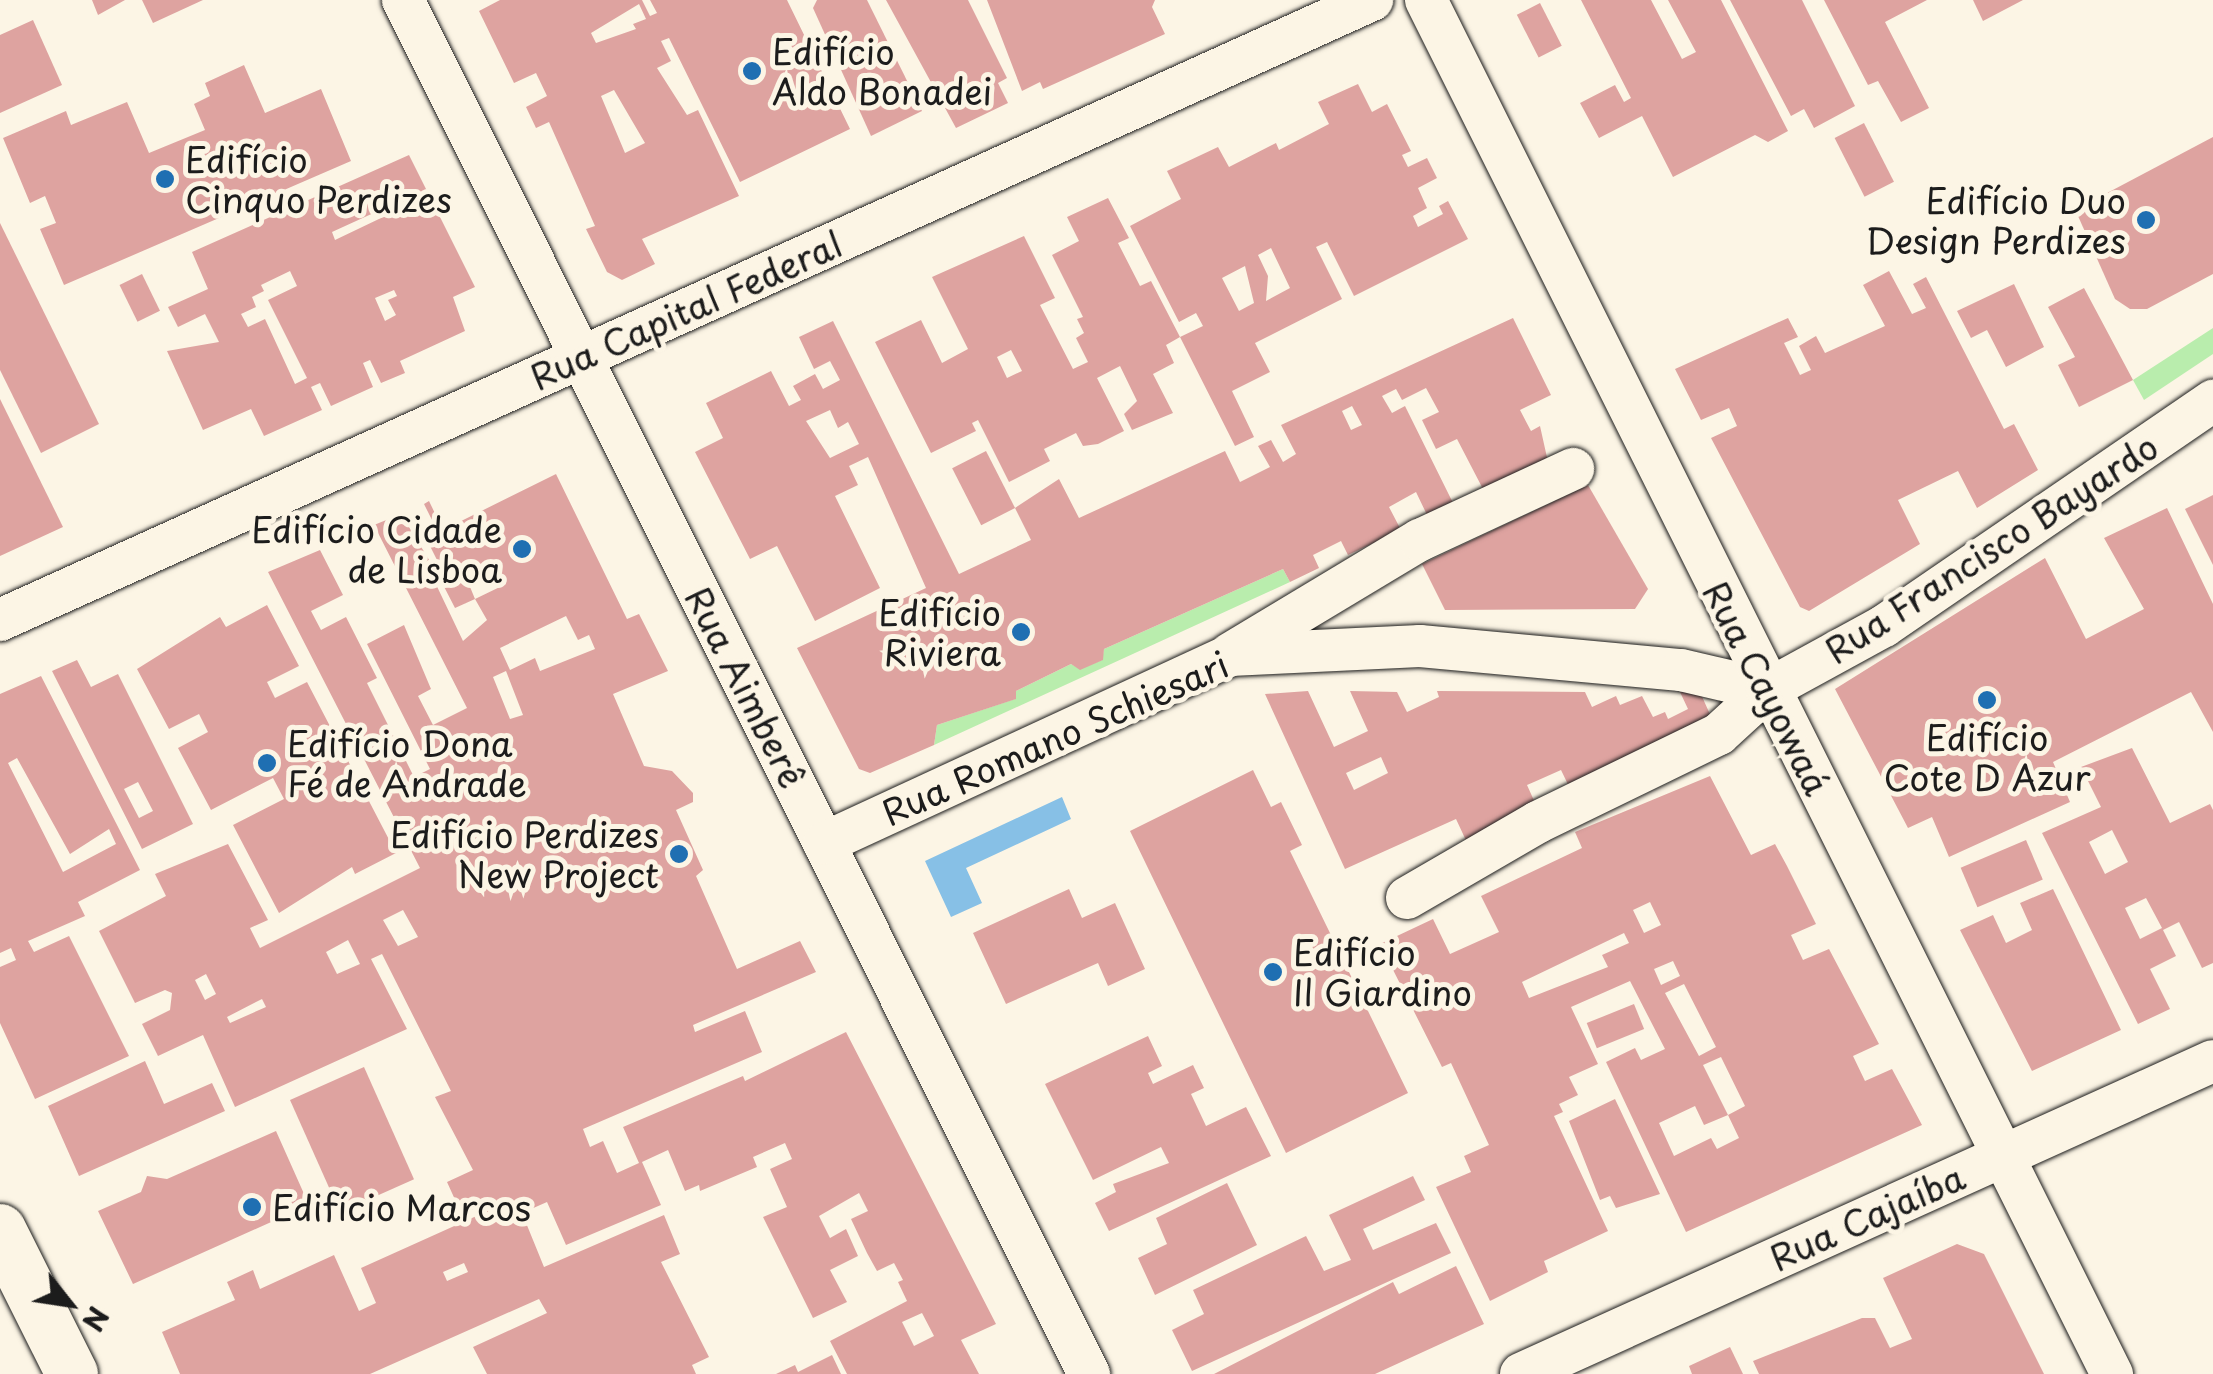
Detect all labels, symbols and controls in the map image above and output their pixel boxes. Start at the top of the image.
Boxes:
place label: Edifício Aldo Bonadei [772,30,993,112]
marker: Edifício Aldo Bonadei [741,60,763,82]
place label: Edifício Cinquo Perdizes [185,138,449,220]
marker: Edifício Cinquo Perdizes [154,168,176,190]
place label: Edifício Duo Design Perdizes [1866,179,2126,261]
marker: Edifício Duo Design Perdizes [2135,209,2157,231]
street label: Rua Capital Federal [523,222,849,398]
street label: Rua Francisco Bayardo [1815,423,2167,673]
place label: Edifício Cidade de Lisboa [252,508,502,590]
marker: Edifício Cidade de Lisboa [511,538,533,560]
street label: Rua Cayowaá [1695,574,1839,802]
street label: Rua Aimberê [677,580,815,794]
place label: Edifício Riviera [878,591,1001,673]
marker: Edifício Riviera [1010,621,1032,643]
street label: Rua Romano Schiesari [876,643,1234,833]
marker: Edifício Cote D Azur [1976,689,1998,711]
place label: Edifício Cote D Azur [1884,716,2090,798]
place label: Edifício Dona Fé de Andrade [287,722,531,804]
marker: Edifício Dona Fé de Andrade [256,752,278,774]
place label: Edifício Perdizes New Project [390,813,659,895]
marker: Edifício Perdizes New Project [668,843,690,865]
place label: Edifício Il Giardino [1293,931,1473,1013]
marker: Edifício Il Giardino [1262,961,1284,983]
street label: Rua Cajaíba [1763,1155,1971,1279]
place label: Edifício Marcos [272,1186,532,1228]
marker: Edifício Marcos [241,1196,263,1218]
north arrow [20,1254,120,1354]
text: N [72,1299,121,1340]

